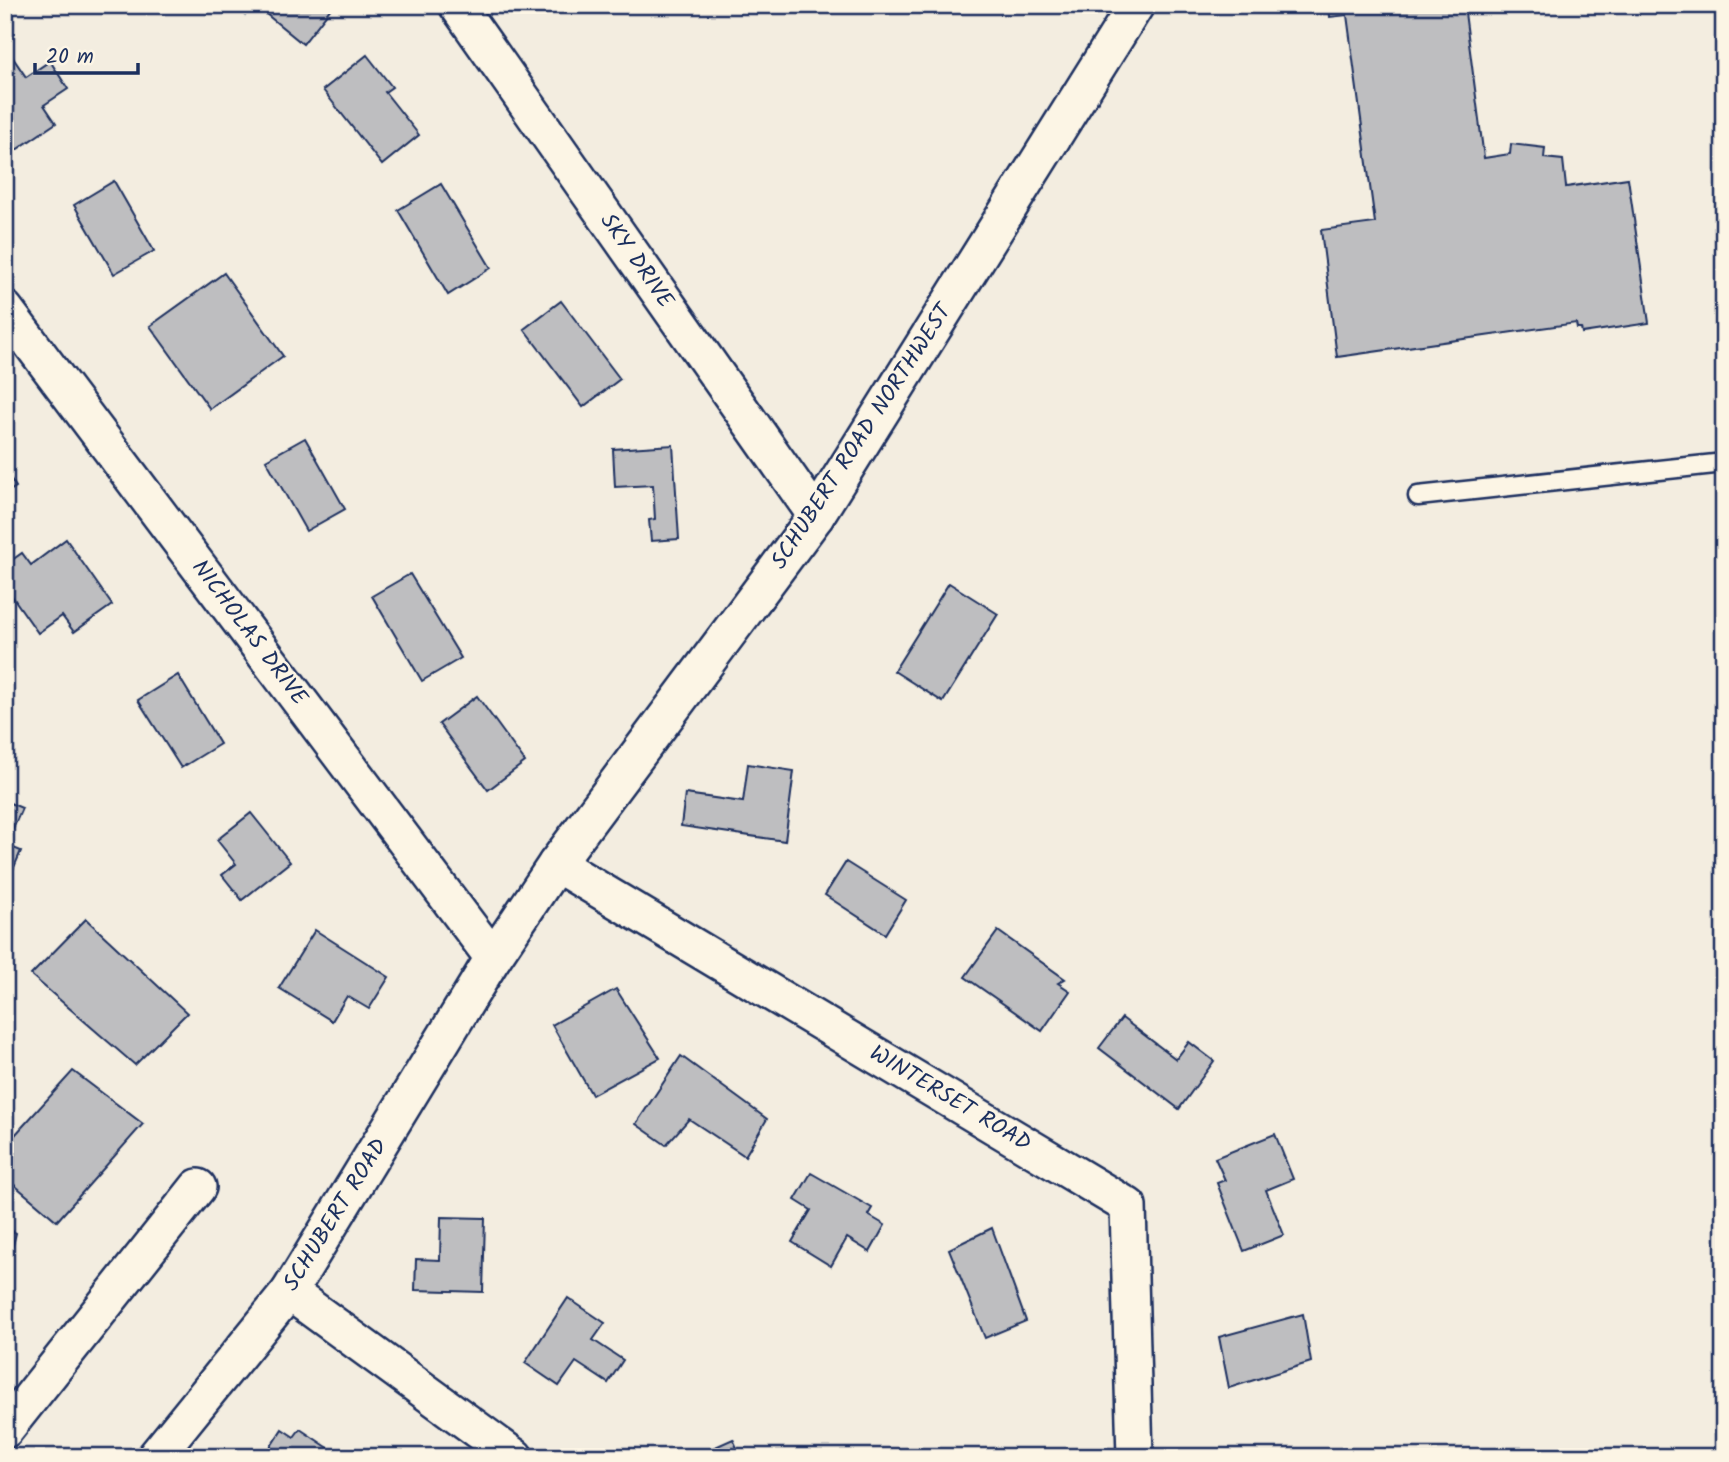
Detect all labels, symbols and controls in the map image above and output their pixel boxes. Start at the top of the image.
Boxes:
scale bar [35,32,138,76]
text: 20 m [46,41,94,74]
street label: SKY DRIVE [590,206,682,317]
street label: SCHUBERT ROAD NORTHWEST [762,296,963,577]
street label: NICHOLAS DRIVE [182,552,316,714]
street label: WINTERSET ROAD [862,1036,1038,1162]
street label: SCHUBERT ROAD [274,1131,398,1299]

